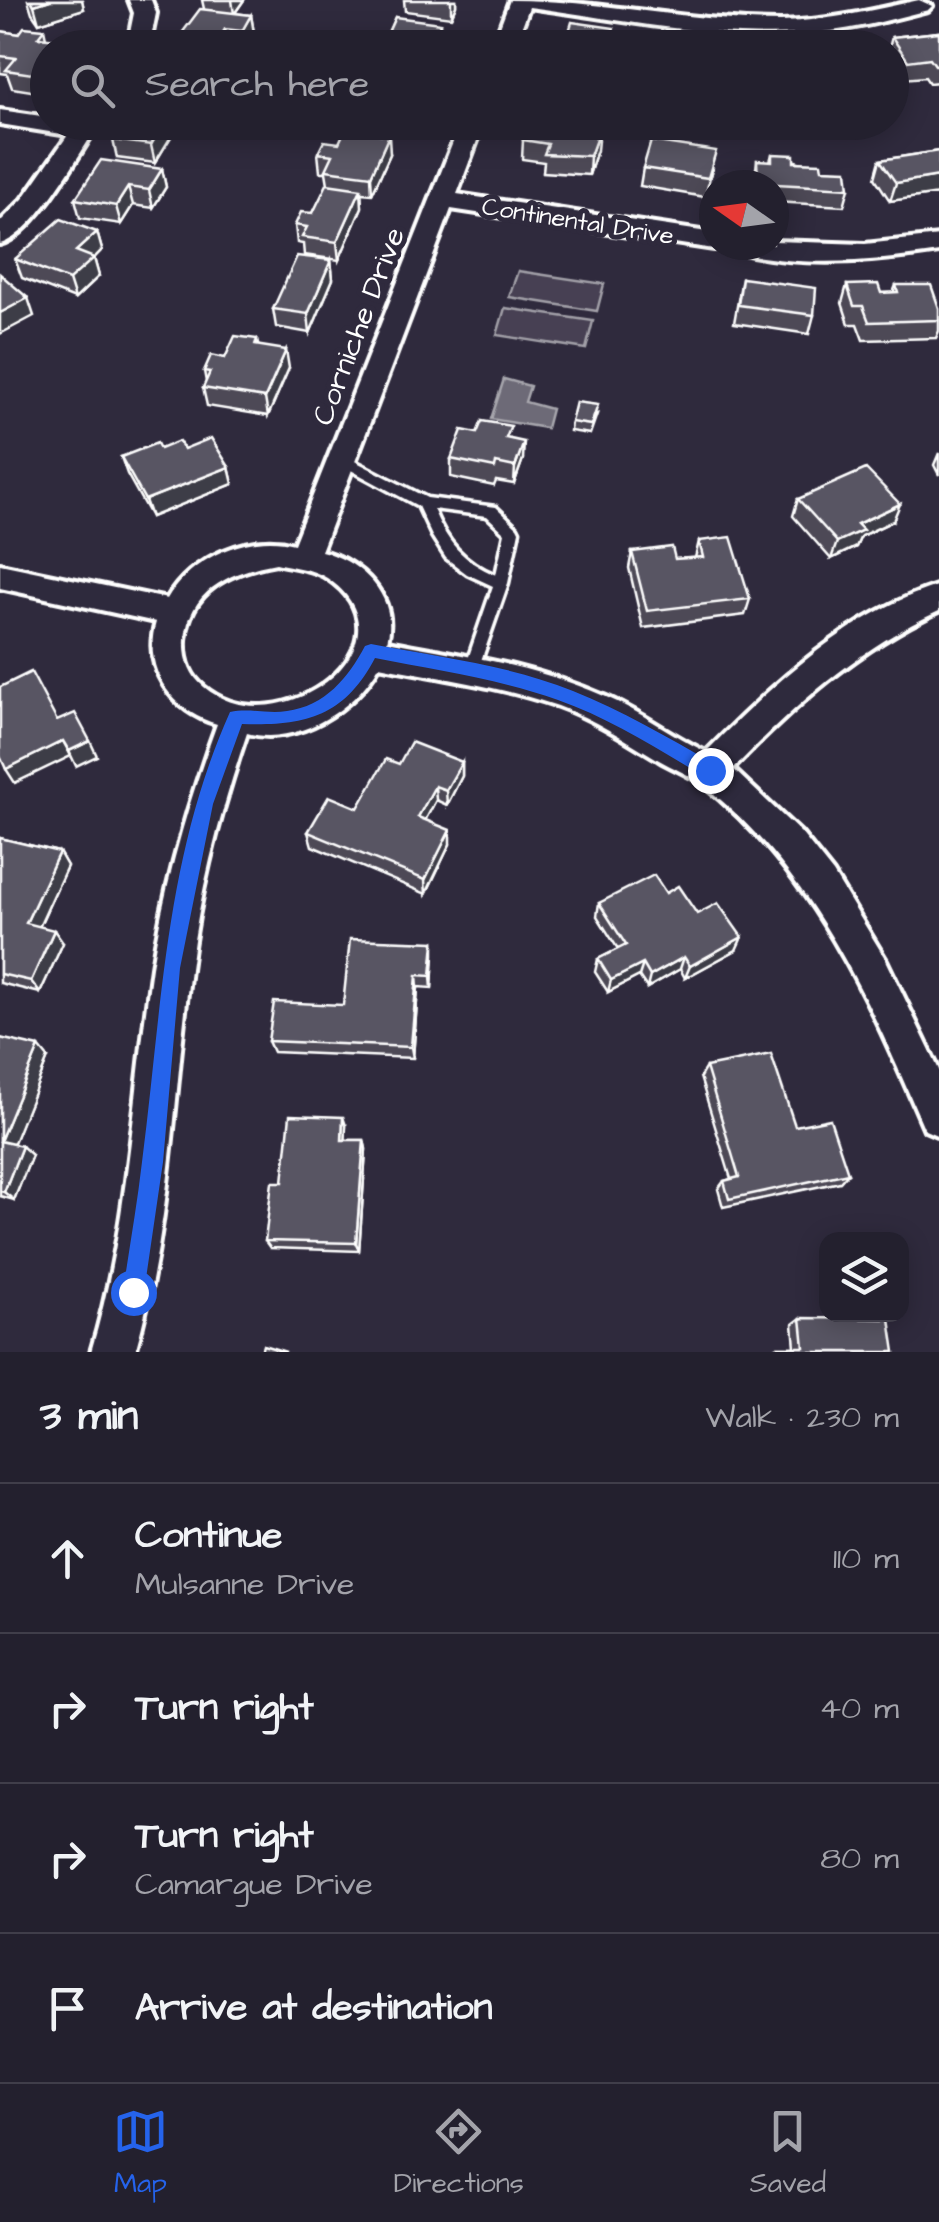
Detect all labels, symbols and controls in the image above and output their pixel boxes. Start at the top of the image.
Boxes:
search box [30,30,909,140]
icon: search [65,58,120,113]
text: Search here [145,59,369,111]
north arrow [699,170,789,260]
street label: Continental Drive [479,189,676,254]
street label: Corniche Drive [302,221,416,431]
route end [688,748,734,794]
map controls [819,1232,909,1322]
button: layers [819,1232,909,1322]
route start [111,1270,157,1316]
text: 3 min [40,1388,138,1446]
text: Walk · 230 m [705,1395,899,1440]
text: Continue [135,1510,282,1562]
icon: ahead [40,1531,95,1586]
text: 110 m [833,1536,899,1581]
text: Mulsanne Drive [135,1562,354,1607]
icon: right [40,1681,95,1736]
text: Turn right [135,1682,314,1734]
text: 40 m [819,1686,899,1731]
text: Turn right [135,1810,314,1862]
icon: right [40,1831,95,1886]
text: 80 m [820,1836,899,1881]
text: Camargue Drive [135,1862,373,1907]
icon: arrive [40,1981,95,2036]
text: Arrive at destination [135,1982,492,2034]
tab: Map [113,2104,168,2203]
tab: Directions [394,2104,524,2203]
tab: Saved [750,2104,826,2203]

